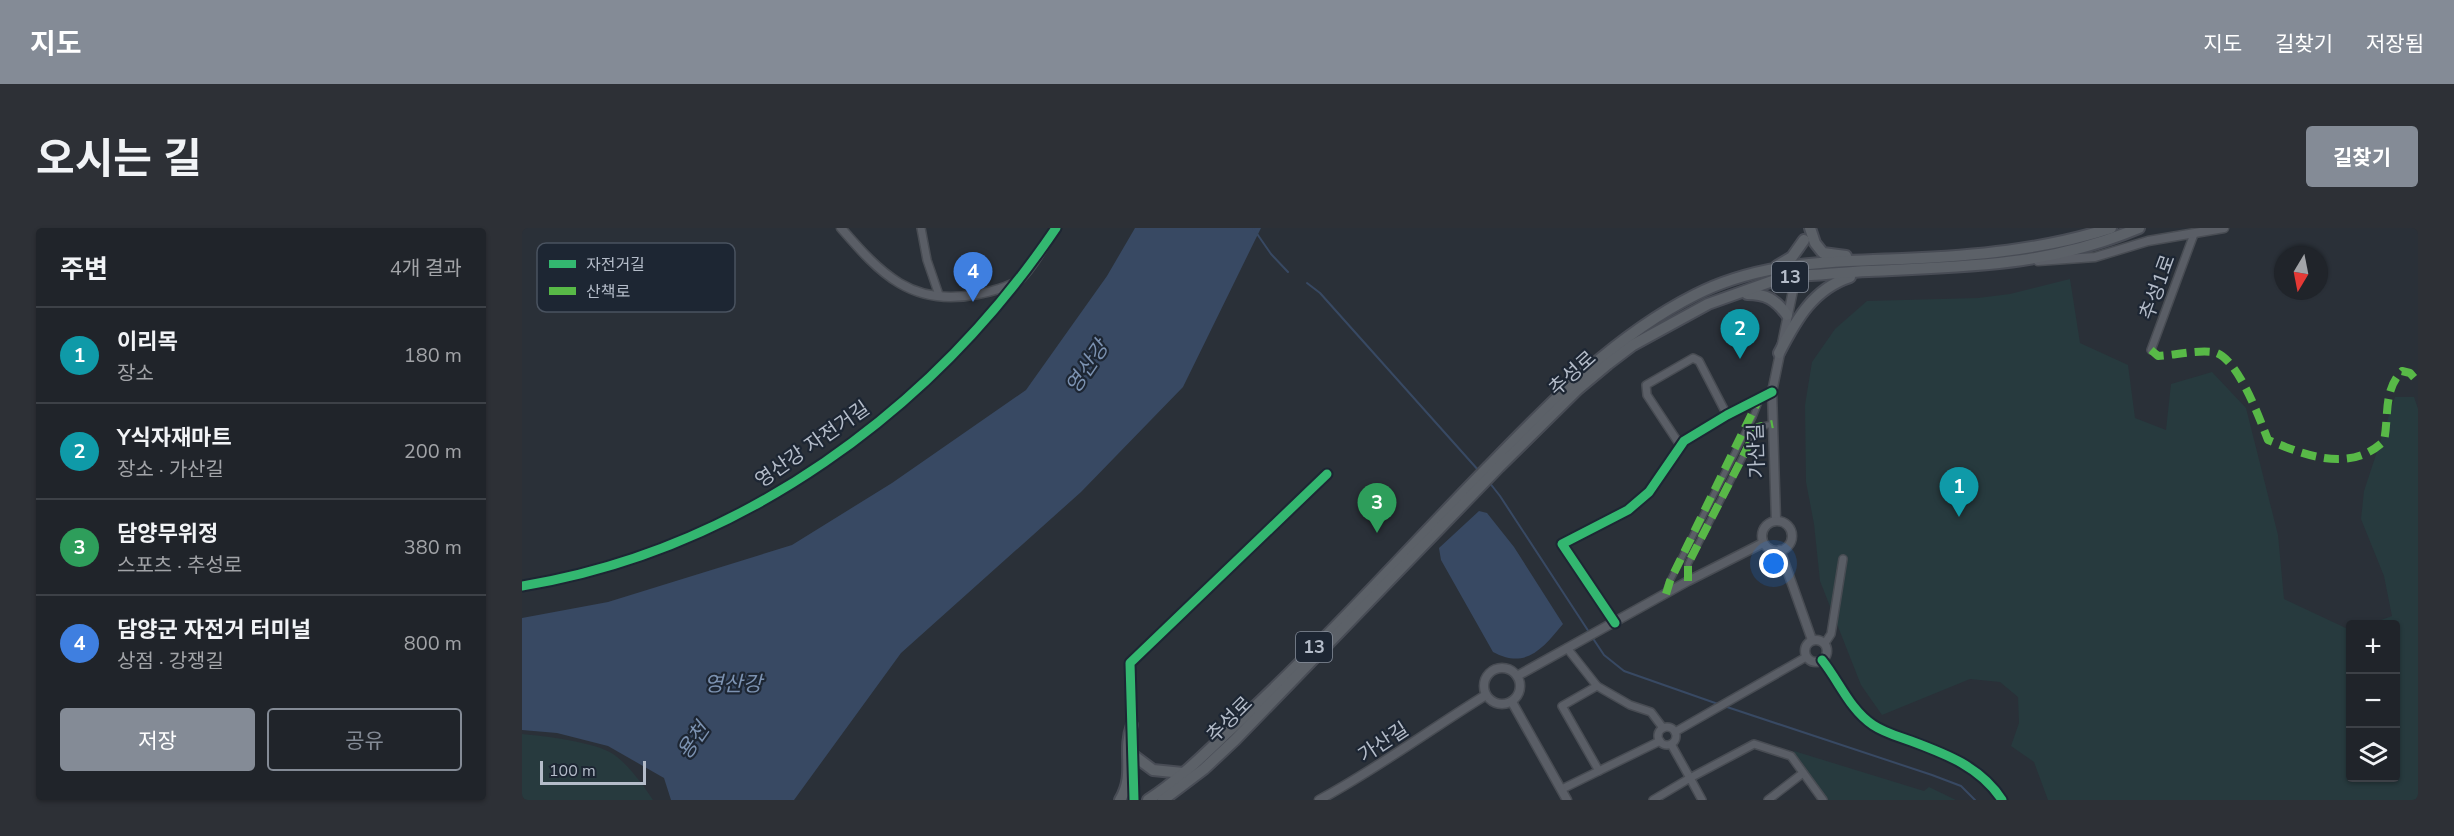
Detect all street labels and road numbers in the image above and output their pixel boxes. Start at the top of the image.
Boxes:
street label: 추성1로 [2133,251,2182,323]
road number: 13 [1772,262,1808,292]
street label: 추성로 [1543,345,1602,402]
street label: 영산강 자전거길 [750,395,875,494]
street label: 가산길 [1742,423,1771,479]
road number: 13 [1296,632,1332,662]
street label: 추성로 [1200,690,1258,748]
street label: 가산길 [1353,716,1414,769]

